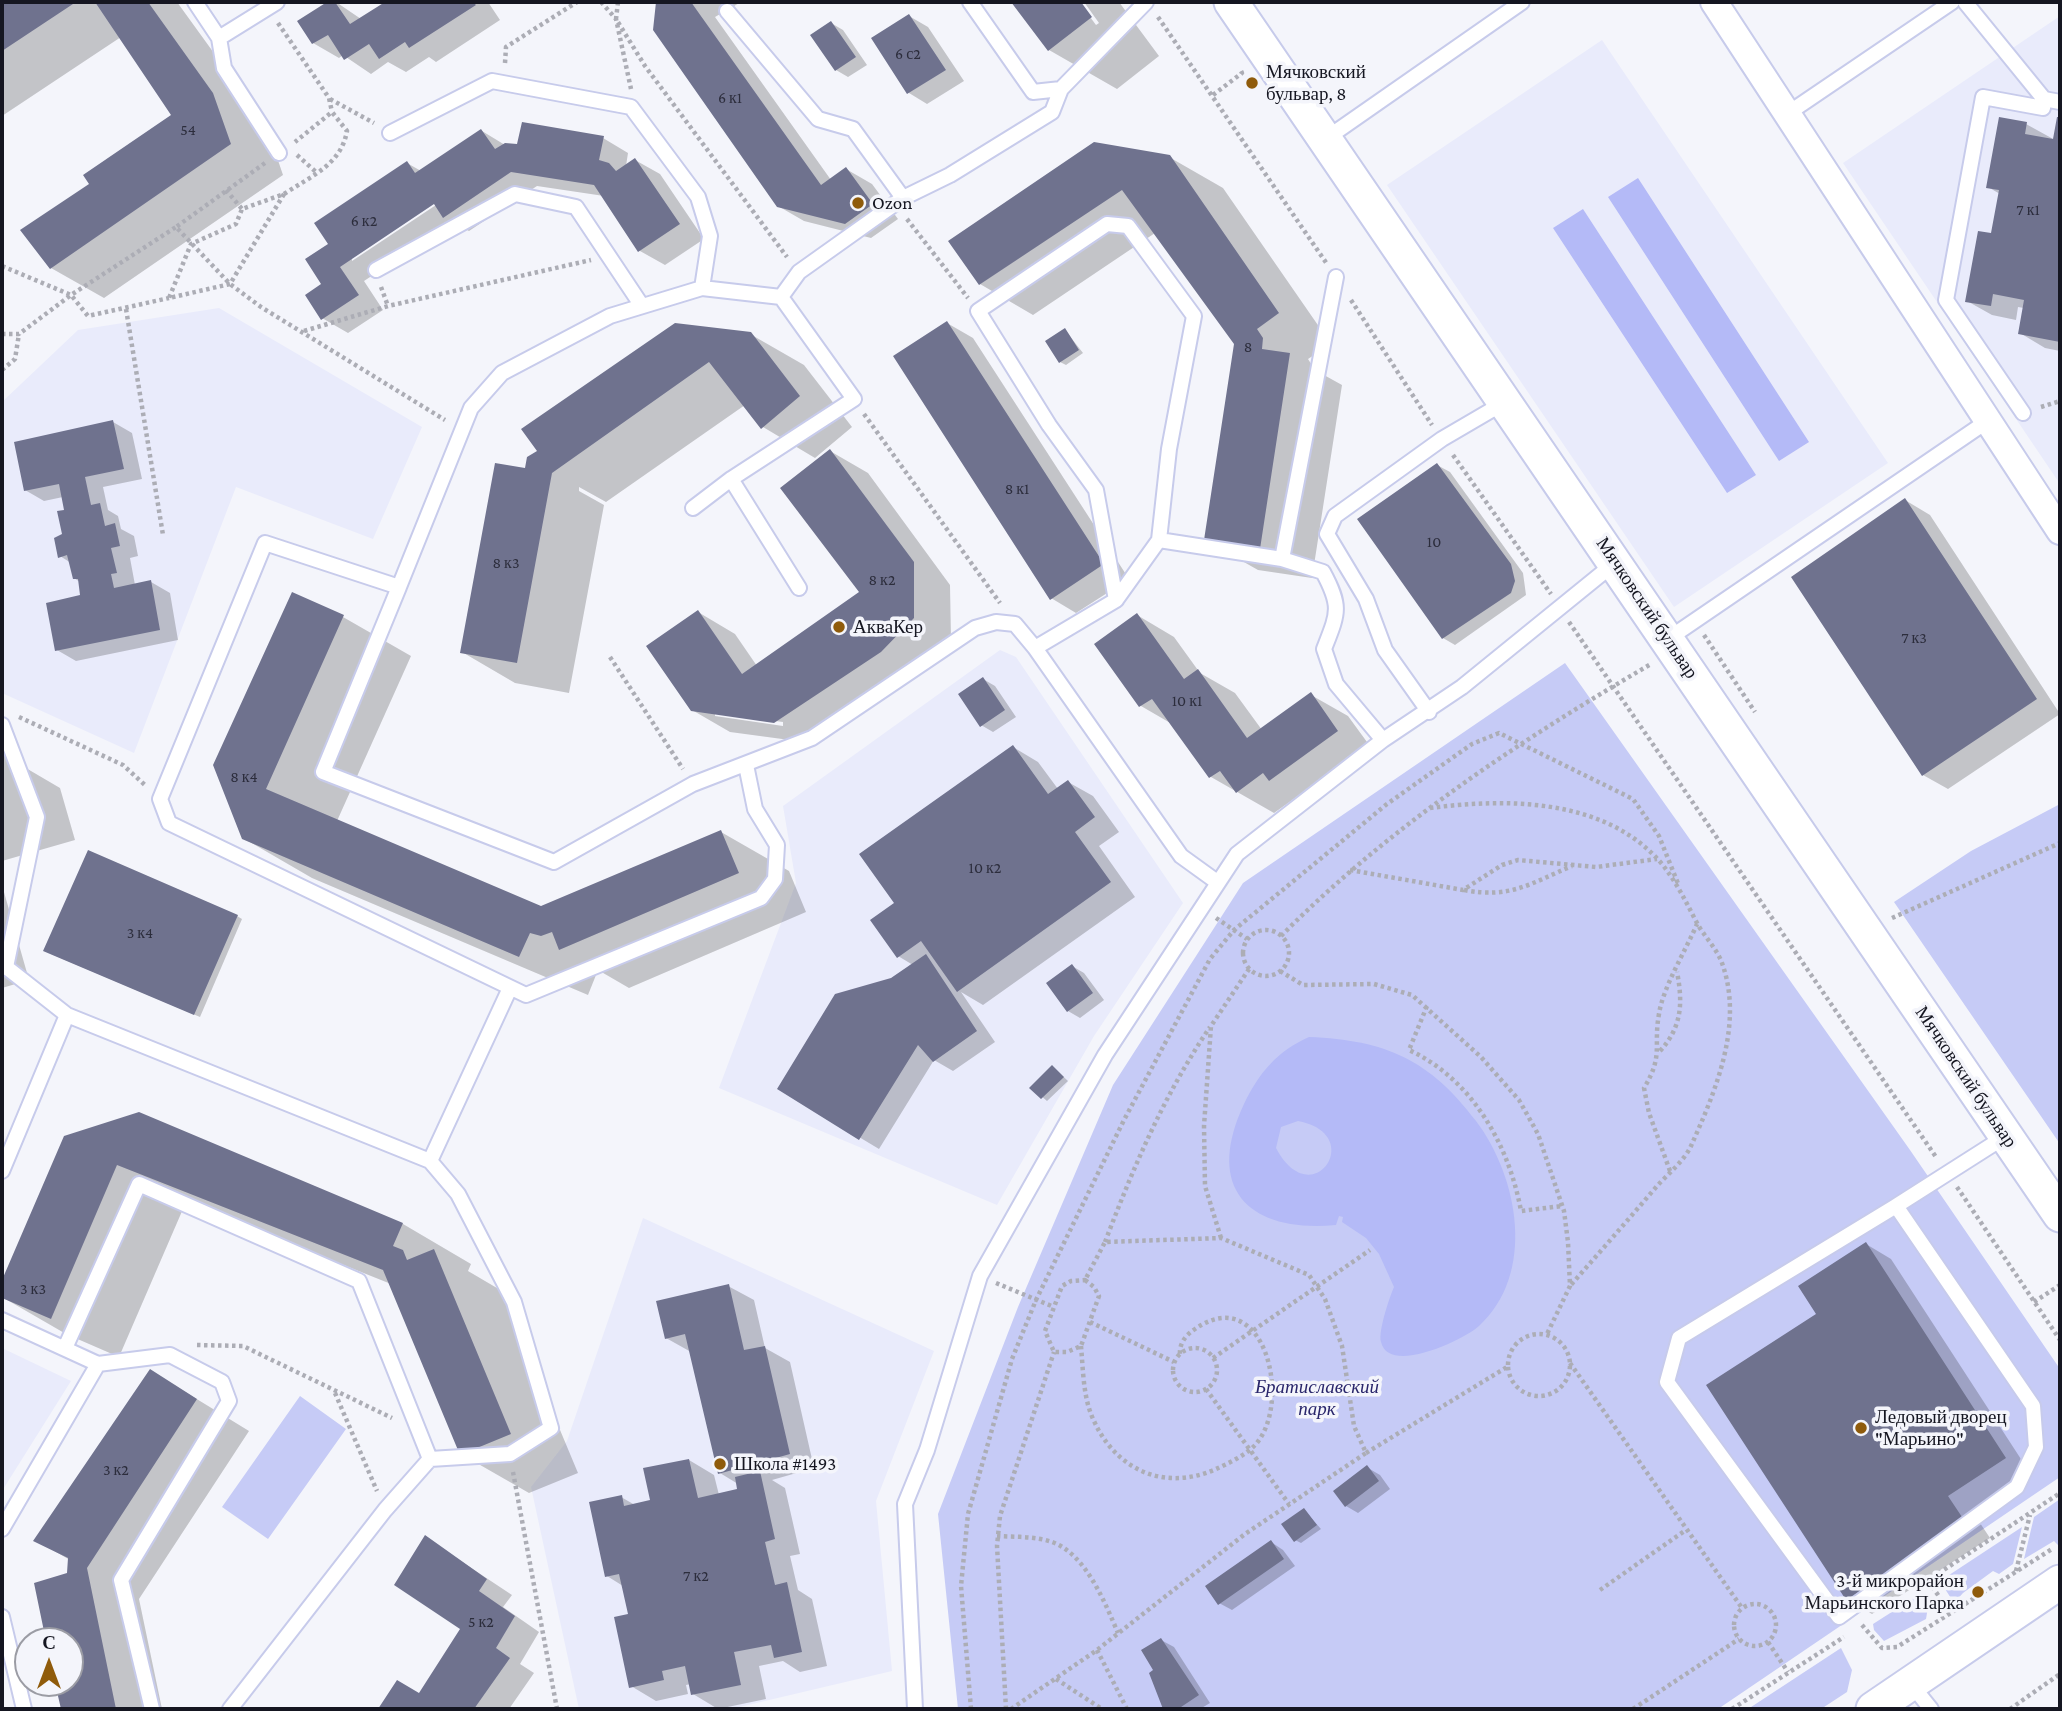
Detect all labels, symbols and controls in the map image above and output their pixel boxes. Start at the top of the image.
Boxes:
house number: 6 с2 [895,44,921,64]
place label: Мячковский бульвар, 8 [1266,61,1366,105]
marker: Мячковский бульвар, 8 [1244,75,1260,91]
house number: 6 к1 [718,88,742,108]
house number: 54 [180,120,196,140]
place label: Ozon [872,192,912,214]
marker: Ozon [850,195,866,211]
house number: 7 к1 [2016,200,2040,220]
house number: 6 к2 [351,211,377,231]
house number: 8 [1244,337,1252,357]
house number: 8 к1 [1005,479,1029,499]
house number: 10 [1427,532,1441,552]
street label: Мячковский бульвар [1591,533,1703,683]
house number: 8 к3 [493,553,519,573]
house number: 8 к2 [868,570,896,590]
place label: АкваКер [853,616,923,638]
marker: АкваКер [831,619,847,635]
house number: 7 к3 [1901,628,1927,648]
house number: 10 к1 [1172,691,1202,711]
house number: 8 к4 [230,767,258,787]
house number: 10 к2 [969,858,1001,878]
house number: 3 к4 [127,923,153,943]
street label: Мячковский бульвар [1910,1002,2022,1152]
house number: 3 к3 [20,1279,46,1299]
park label: Братиславский парк [1255,1376,1379,1420]
place label: Ледовый дворец "Марьино" [1875,1406,2007,1450]
marker: Ледовый дворец "Марьино" [1853,1420,1869,1436]
place label: Школа #1493 [734,1453,836,1475]
marker: Школа #1493 [712,1456,728,1472]
house number: 3 к2 [103,1460,129,1480]
house number: 7 к2 [683,1566,709,1586]
place label: 3-й микрорайон Марьинского Парка [1805,1570,1964,1614]
marker: 3-й микрорайон Марьинского Парка [1970,1584,1986,1600]
house number: 5 к2 [468,1612,494,1632]
north arrow [14,1627,84,1697]
text: С [42,1632,56,1653]

